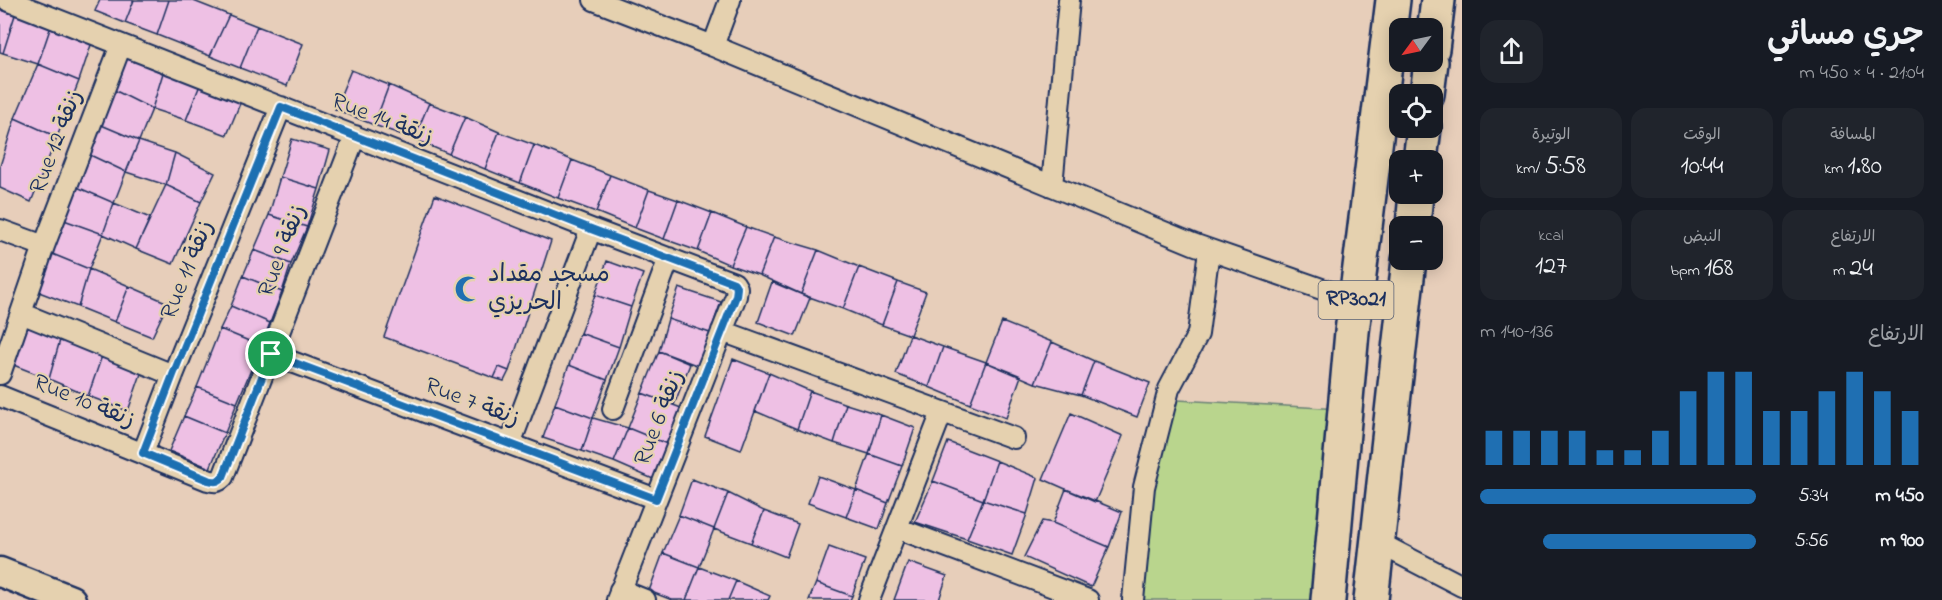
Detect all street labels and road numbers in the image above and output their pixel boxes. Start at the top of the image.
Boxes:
street label: Rue 12 زنقة [21,85,93,199]
street label: Rue 14 زنقة [326,85,438,155]
street label: Rue 9 زنقة [249,200,317,302]
street label: Rue 11 زنقة [152,215,224,325]
road number: RP3021 [1318,281,1394,319]
street label: Rue 6 زنقة [626,365,694,471]
street label: Rue 10 زنقة [28,366,140,438]
street label: Rue 7 زنقة [420,369,524,437]

